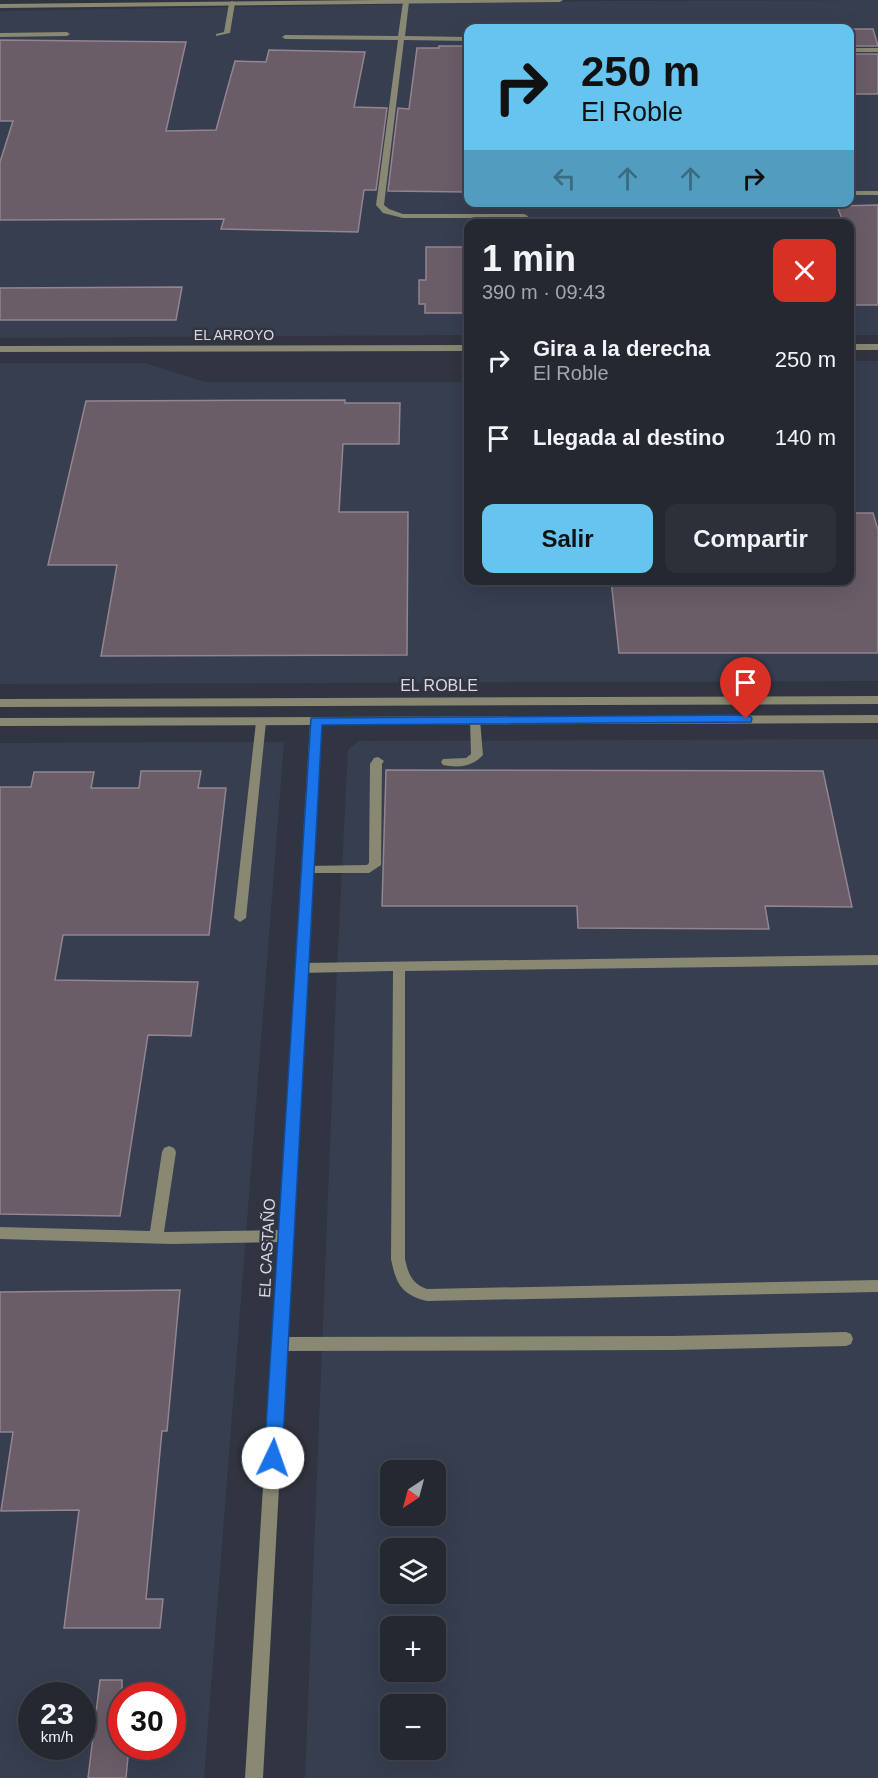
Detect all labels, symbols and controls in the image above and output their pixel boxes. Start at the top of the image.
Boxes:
icon: right [482,48,560,126]
text: 250 m [581,48,700,95]
text: El Roble [581,97,683,127]
icon: left [548,162,581,195]
icon: ahead [611,162,644,195]
icon: ahead [674,162,707,195]
icon: right [737,162,770,195]
text: 1 min [482,238,576,279]
button: close [773,239,836,302]
text: 390 m · 09:43 [482,281,605,303]
street label: EL ARROYO [194,327,274,343]
text: Gira a la derecha [533,336,710,361]
icon: right [482,344,515,377]
text: 250 m [775,347,836,372]
text: El Roble [533,362,609,384]
icon: arrive [482,422,515,455]
text: Llegada al destino [533,425,725,450]
text: 140 m [775,425,836,450]
button: Salir [482,504,653,573]
button: Compartir [665,504,836,573]
pin [720,657,771,719]
icon: arrive [729,666,762,699]
street label: EL ROBLE [400,677,478,694]
street label: EL CASTAÑO [254,1198,278,1298]
position arrow [241,1426,305,1490]
north arrow [380,1460,446,1526]
map controls [380,1460,446,1760]
button: layers [380,1538,446,1604]
button: + [380,1616,446,1682]
speed limit sign: 30 [108,1682,186,1760]
button: − [380,1694,446,1760]
text: 23 [40,1697,74,1730]
text: km/h [41,1728,73,1745]

